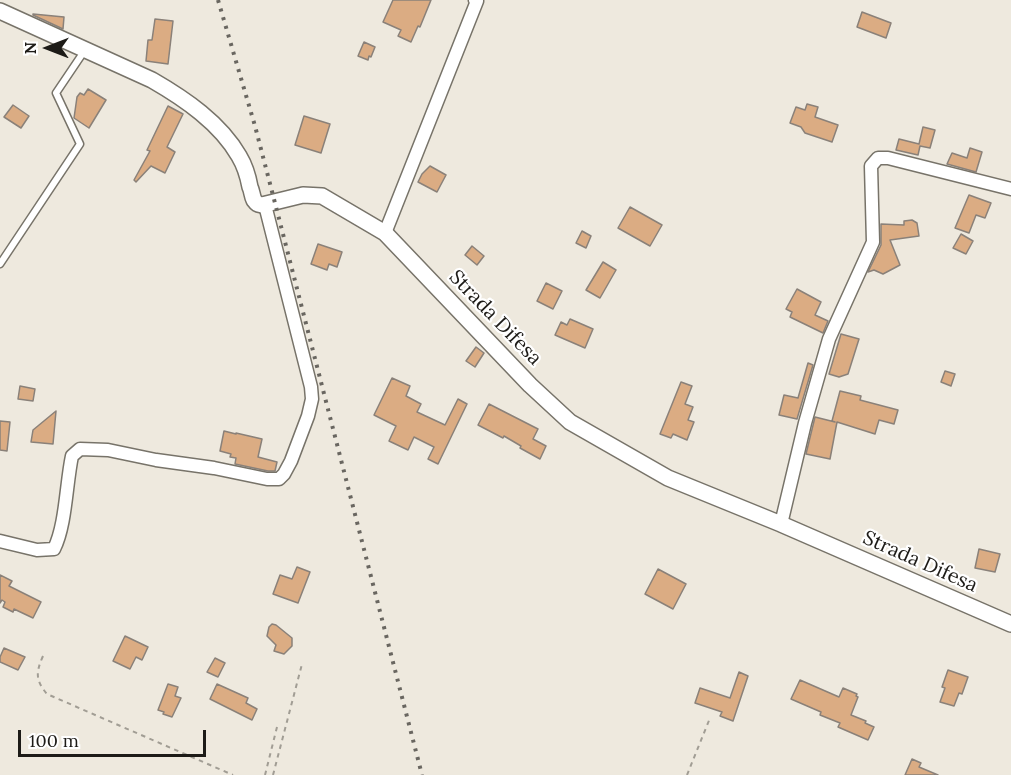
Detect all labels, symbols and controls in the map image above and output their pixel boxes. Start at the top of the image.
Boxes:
north arrow [18,18,78,78]
text: N [20,42,40,54]
street label: Strada Difesa [444,265,546,371]
street label: Strada Difesa [859,526,981,598]
scale bar [21,718,208,756]
text: 100 m [29,729,79,752]

